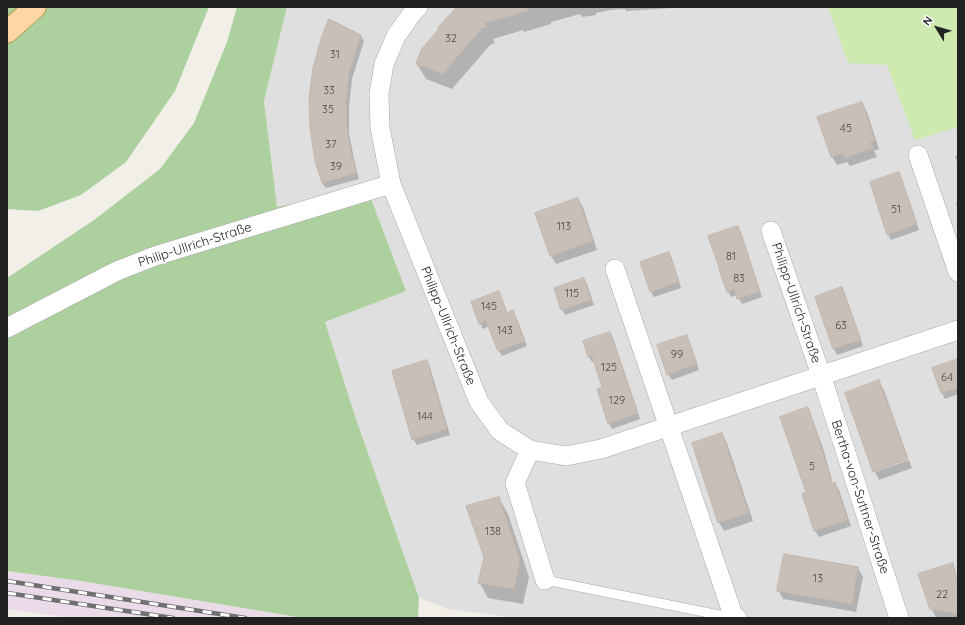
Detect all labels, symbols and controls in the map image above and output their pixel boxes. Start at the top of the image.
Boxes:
north arrow [917,8,957,48]
text: N [919,13,935,28]
house number: 32 [445,32,457,46]
house number: 31 [330,48,340,62]
house number: 33 [323,84,335,98]
house number: 35 [322,103,334,117]
house number: 45 [840,122,852,136]
house number: 37 [325,138,337,152]
house number: 39 [330,160,342,174]
house number: 51 [891,203,901,217]
street label: Philip-Ullrich-Straße [136,219,254,271]
house number: 113 [557,220,571,234]
street label: Philipp-Ullrich-Straße [768,241,824,365]
house number: 81 [726,250,736,264]
street label: Philipp-Ullrich-Straße [417,264,479,388]
house number: 83 [733,272,745,286]
house number: 115 [565,287,579,301]
house number: 145 [481,300,497,314]
house number: 63 [835,319,847,333]
house number: 143 [497,324,513,338]
house number: 99 [671,348,683,362]
house number: 125 [601,361,617,375]
house number: 64 [941,371,953,385]
house number: 129 [609,394,625,408]
house number: 144 [417,410,433,424]
street label: Bertha-von-Suttner-Straße [828,418,892,576]
house number: 5 [809,460,815,474]
house number: 138 [485,525,501,539]
house number: 13 [813,572,823,586]
house number: 22 [936,588,948,602]

